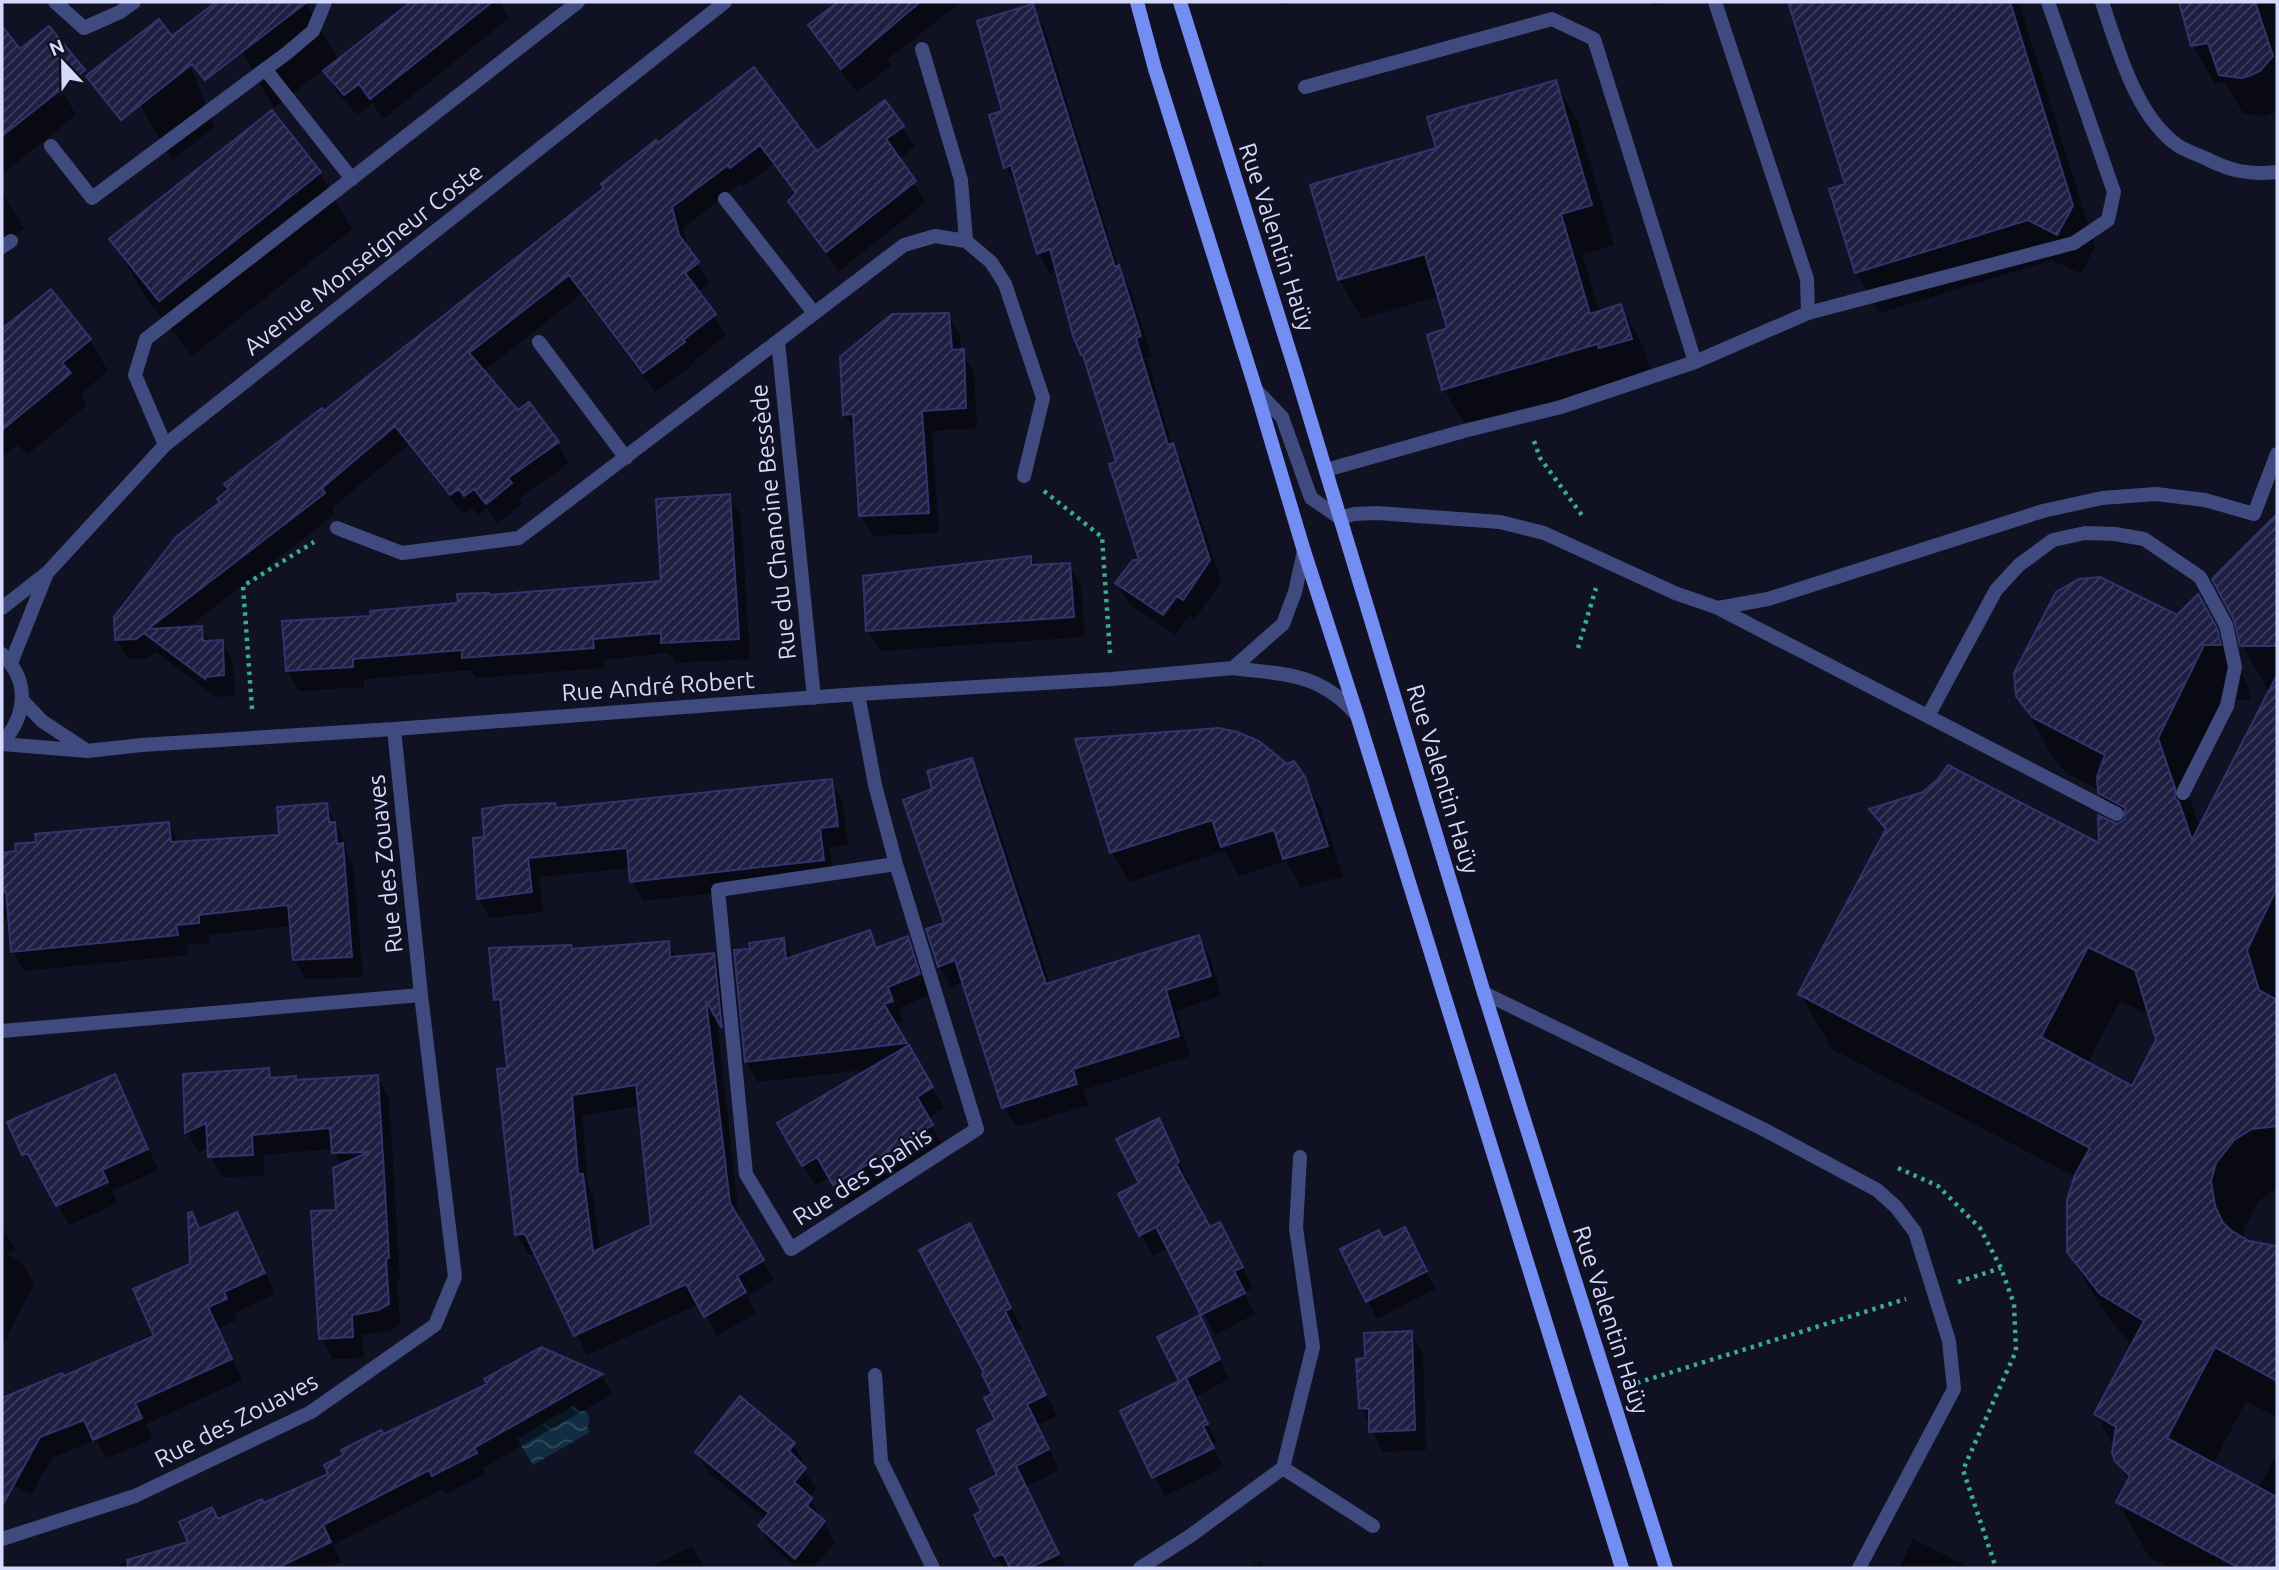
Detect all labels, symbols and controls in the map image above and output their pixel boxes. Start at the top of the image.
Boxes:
north arrow [28,28,98,98]
text: N [46,34,67,60]
street label: Rue Valentin Haüy [1234,139,1320,335]
street label: Avenue Monseigneur Coste [238,157,488,361]
street label: Rue du Chanoine Bessède [745,383,801,661]
street label: Rue André Robert [561,666,756,706]
street label: Rue Valentin Haüy [1401,681,1485,877]
street label: Rue des Zouaves [362,773,408,955]
street label: Rue des Spahis [788,1121,936,1231]
street label: Rue Valentin Haüy [1568,1222,1654,1418]
street label: Rue des Zouaves [150,1367,322,1473]

